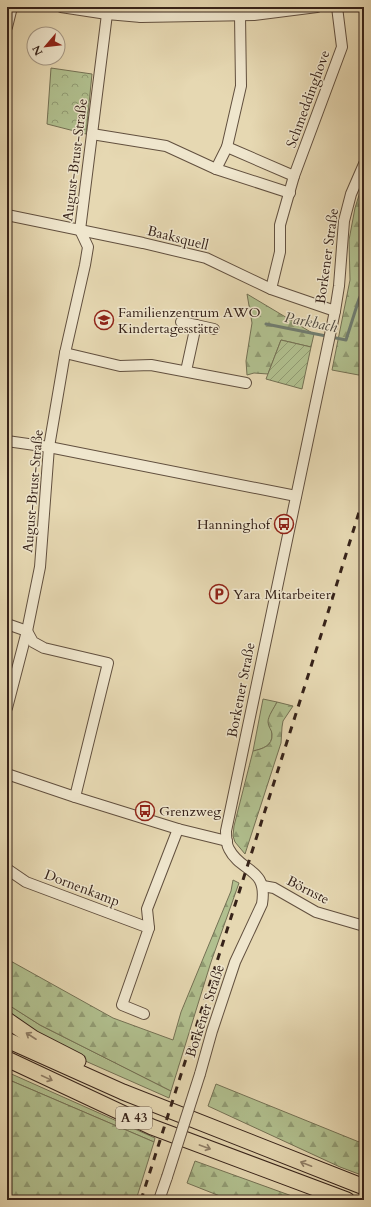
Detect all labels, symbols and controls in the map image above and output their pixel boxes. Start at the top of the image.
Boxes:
north arrow [26,26,66,66]
text: N [29,42,46,58]
street label: Schmeddinghove [282,48,334,150]
street label: August-Brust-Straße [58,98,92,222]
street label: Borkener Straße [311,207,343,305]
street label: Baaksquell [145,221,211,255]
place label: Familienzentrum AWO Kindertagesstätte [118,303,261,338]
water label: Parkbach [283,307,340,337]
school or university icon: Familienzentrum AWO Kindertagesstätte [93,309,115,331]
street label: August-Brust-Straße [18,429,48,553]
bus stop icon: Hanninghof [273,513,295,535]
place label: Hanninghof [197,515,273,534]
parking icon: Yara Mitarbeiter [208,583,230,605]
place label: Yara Mitarbeiter [233,585,332,604]
street label: Borkener Straße [222,641,260,739]
bus stop icon: Grenzweg [134,800,156,822]
place label: Grenzweg [159,802,221,821]
street label: Dornenkamp [42,865,122,911]
street label: Börnste [283,871,333,909]
street label: Borkener Straße [181,962,229,1060]
one-way arrow [25,1032,36,1040]
one-way arrow [41,1075,53,1082]
road number: A 43 [116,1107,152,1129]
one-way arrow [198,1143,210,1151]
one-way arrow [300,1160,312,1168]

